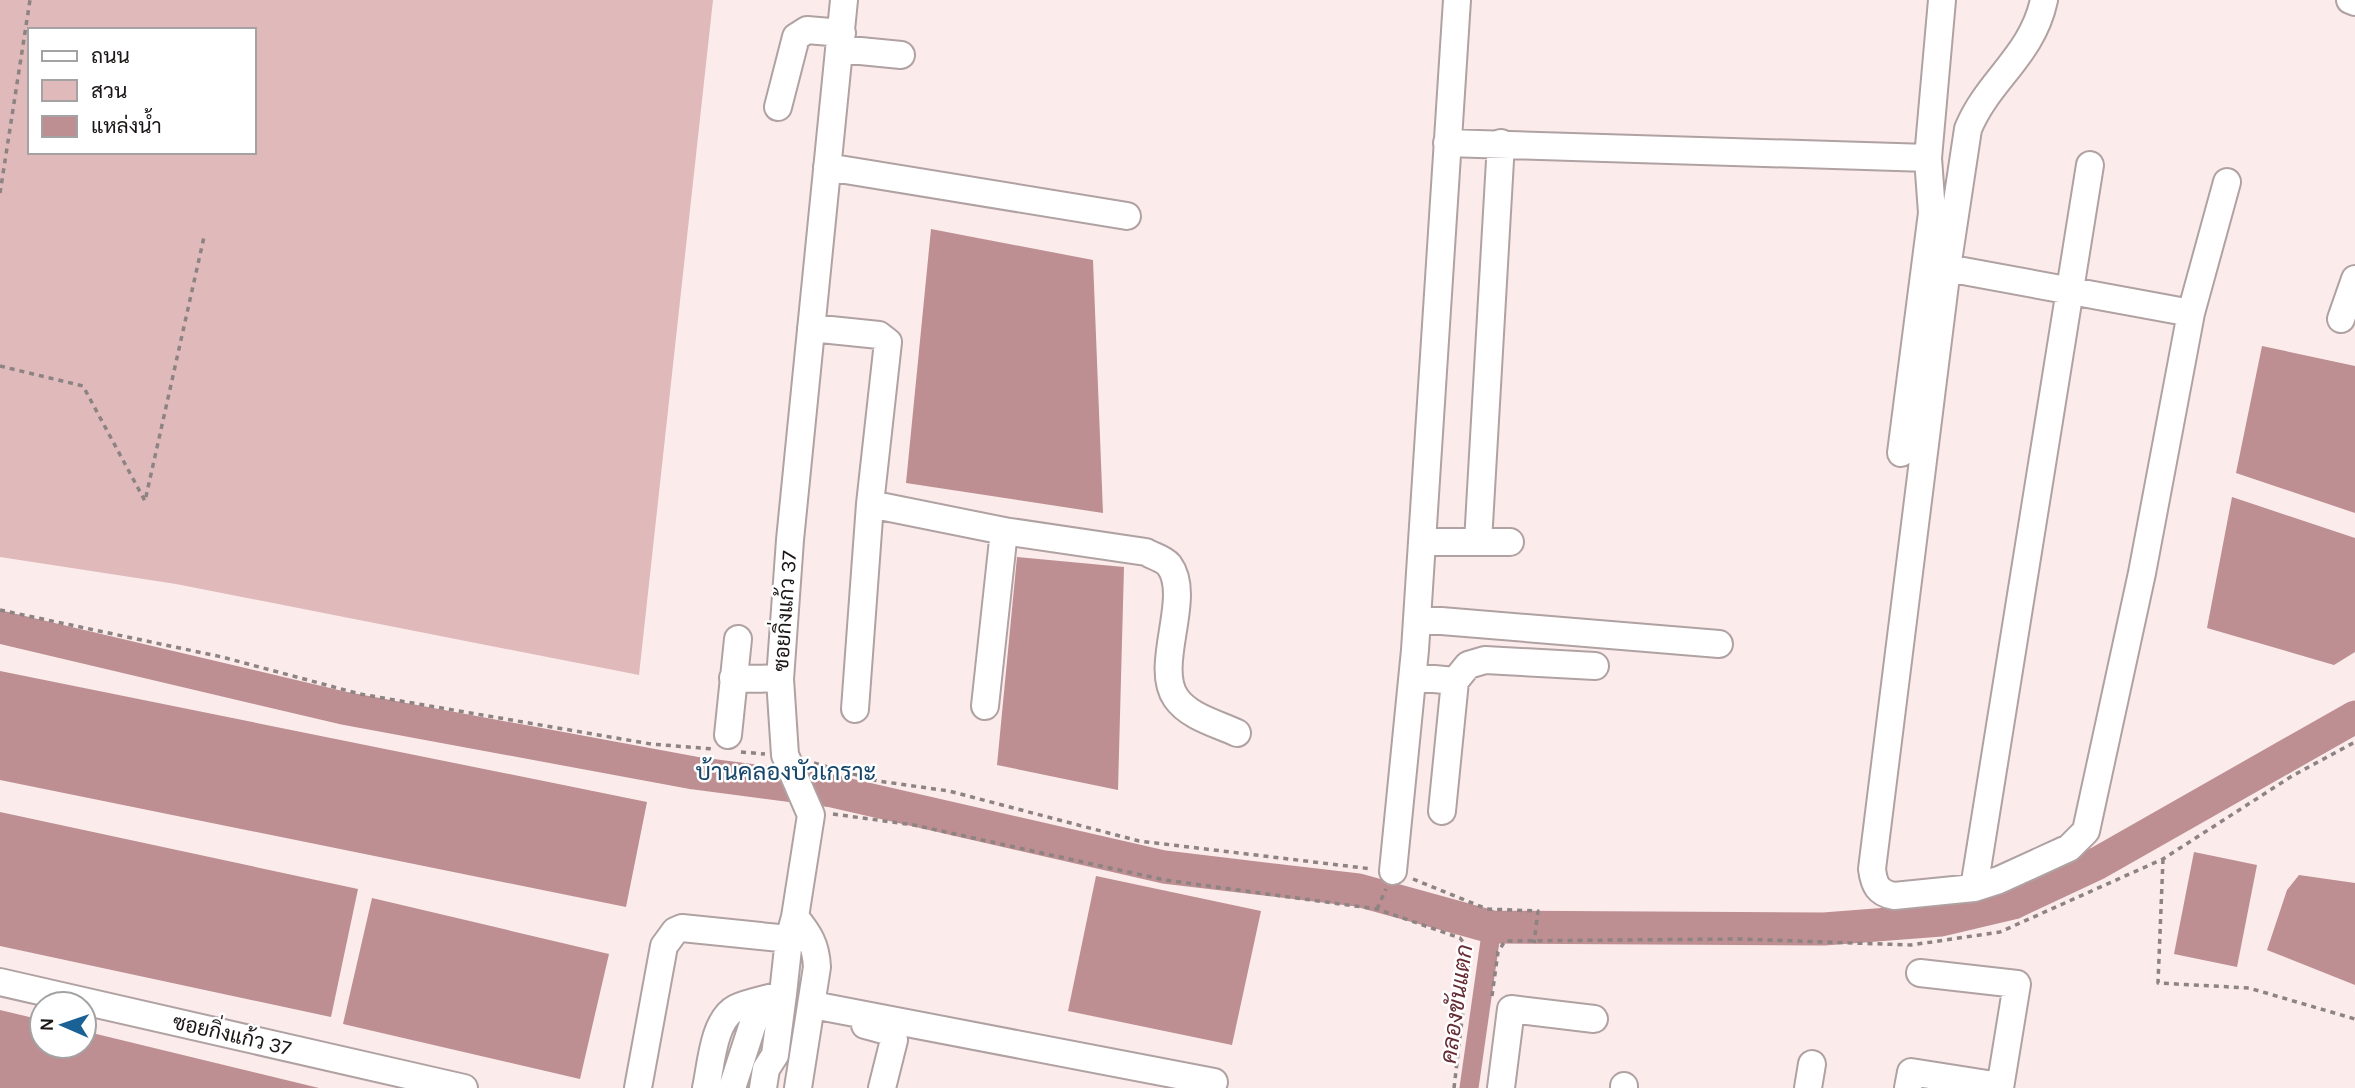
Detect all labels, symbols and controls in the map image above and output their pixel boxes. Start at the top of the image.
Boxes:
legend [28,28,256,154]
text: ถนน [91,44,130,68]
text: สวน [91,79,127,103]
text: แหล่งน้ำ [91,108,162,138]
street label: ซอยกิ่งแก้ว 37 [762,549,801,672]
district label: บ้านคลองบัวเกราะ [696,757,876,786]
water label: คลองขันแตก [1434,943,1478,1065]
north arrow [28,990,98,1060]
street label: ซอยกิ่งแก้ว 37 [170,1003,295,1060]
text: N [36,1017,58,1032]

